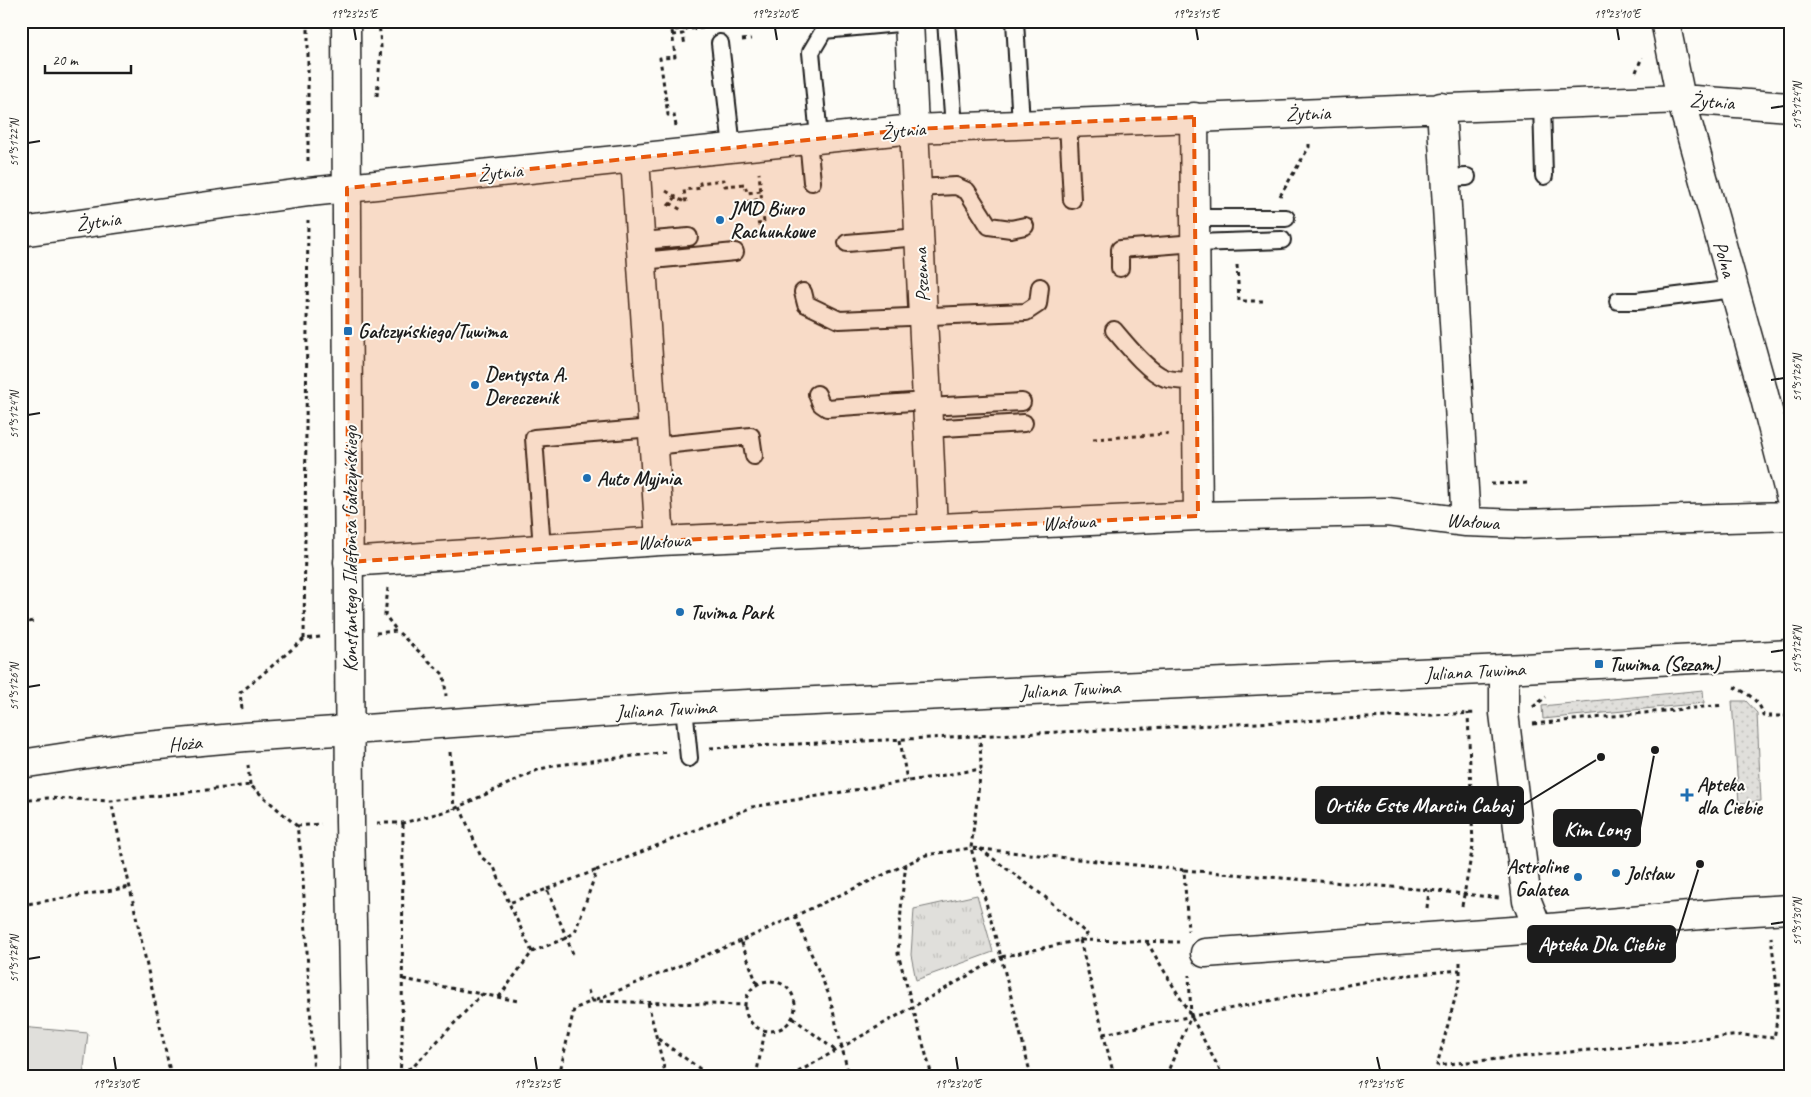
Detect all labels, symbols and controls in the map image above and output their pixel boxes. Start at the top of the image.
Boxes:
text: 19°23'25"E [331,6,379,22]
text: 19°23'20"E [752,6,800,22]
text: 19°23'15"E [1173,6,1221,22]
text: 19°23'10"E [1594,6,1642,22]
scale bar [45,42,131,74]
text: 20 m [52,51,79,70]
text: 51°51'24"N [1789,81,1805,130]
street label: Żytnia [1689,87,1737,116]
street label: Żytnia [1285,100,1333,127]
street label: Żytnia [880,116,928,145]
text: 51°51'22"N [6,118,22,167]
street label: Żytnia [477,158,526,187]
place label: JMD Biuro Rachunkowe [728,196,817,244]
street label: Żytnia [74,206,124,237]
marker: JMD Biuro Rachunkowe [714,214,726,226]
street label: Polna [1708,238,1742,282]
street label: Pszenna [907,245,935,303]
place label: Gałczyńskiego/Tuwima [358,319,508,344]
marker: Gałczyńskiego/Tuwima [342,325,354,337]
text: 51°51'26"N [1789,353,1805,402]
place label: Dentysta A. Dereczenik [485,362,568,410]
marker: Dentysta A. Dereczenik [469,379,481,391]
text: 51°51'24"N [6,390,22,439]
street label: Konstantego Ildefonsa Gałczyńskiego [338,425,363,672]
place label: Auto Myjnia [597,466,683,492]
marker: Auto Myjnia [581,472,593,484]
street label: Wałowa [1446,507,1502,536]
street label: Wałowa [1042,509,1098,536]
street label: Wałowa [637,528,693,555]
place label: Tuvima Park [690,600,775,625]
marker: Tuvima Park [674,606,686,618]
text: 51°51'28"N [1789,625,1805,674]
place label: Tuwima (Sezam) [1609,652,1721,677]
street label: Juliana Tuwima [1423,656,1527,687]
marker: Tuwima (Sezam) [1593,658,1605,670]
text: 51°51'26"N [6,662,22,711]
street label: Juliana Tuwima [1018,674,1122,705]
street label: Juliana Tuwima [614,694,718,725]
street label: Hoża [167,729,204,757]
place label: Apteka dla Ciebie [1697,772,1763,820]
callout: Ortiko Este Marcin Cabaj [1316,787,1523,823]
marker: Apteka dla Ciebie [1681,789,1693,801]
text: Ortiko Este Marcin Cabaj [1325,792,1516,818]
callout: Kim Long [1554,810,1640,846]
text: Kim Long [1564,816,1632,842]
place label: Astroline Galatea [1507,854,1570,902]
place label: Jolsław [1624,861,1675,886]
marker: Jolsław [1610,867,1622,879]
marker: Astroline Galatea [1572,871,1584,883]
text: 51°51'30"N [1789,897,1805,946]
callout: Apteka Dla Ciebie [1528,926,1675,962]
text: Apteka Dla Ciebie [1538,931,1666,957]
text: 51°51'28"N [6,934,22,983]
text: 19°23'30"E [93,1076,141,1092]
text: 19°23'25"E [514,1076,562,1092]
text: 19°23'20"E [935,1076,983,1092]
text: 19°23'15"E [1357,1076,1405,1092]

